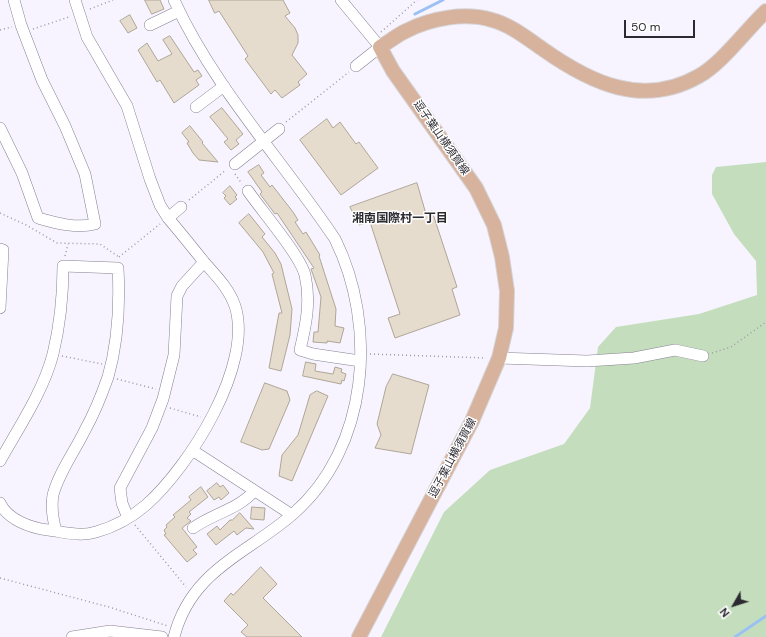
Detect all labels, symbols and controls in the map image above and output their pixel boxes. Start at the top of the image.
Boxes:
scale bar [626,12,697,38]
text: 50 m [631,19,660,35]
street label: 逗子葉山横須賀線 [410,98,472,178]
district label: 湘南国際村一丁目 [352,212,448,226]
street label: 逗子葉山横須賀線 [427,416,479,500]
north arrow [714,585,754,625]
text: N [717,605,733,620]

